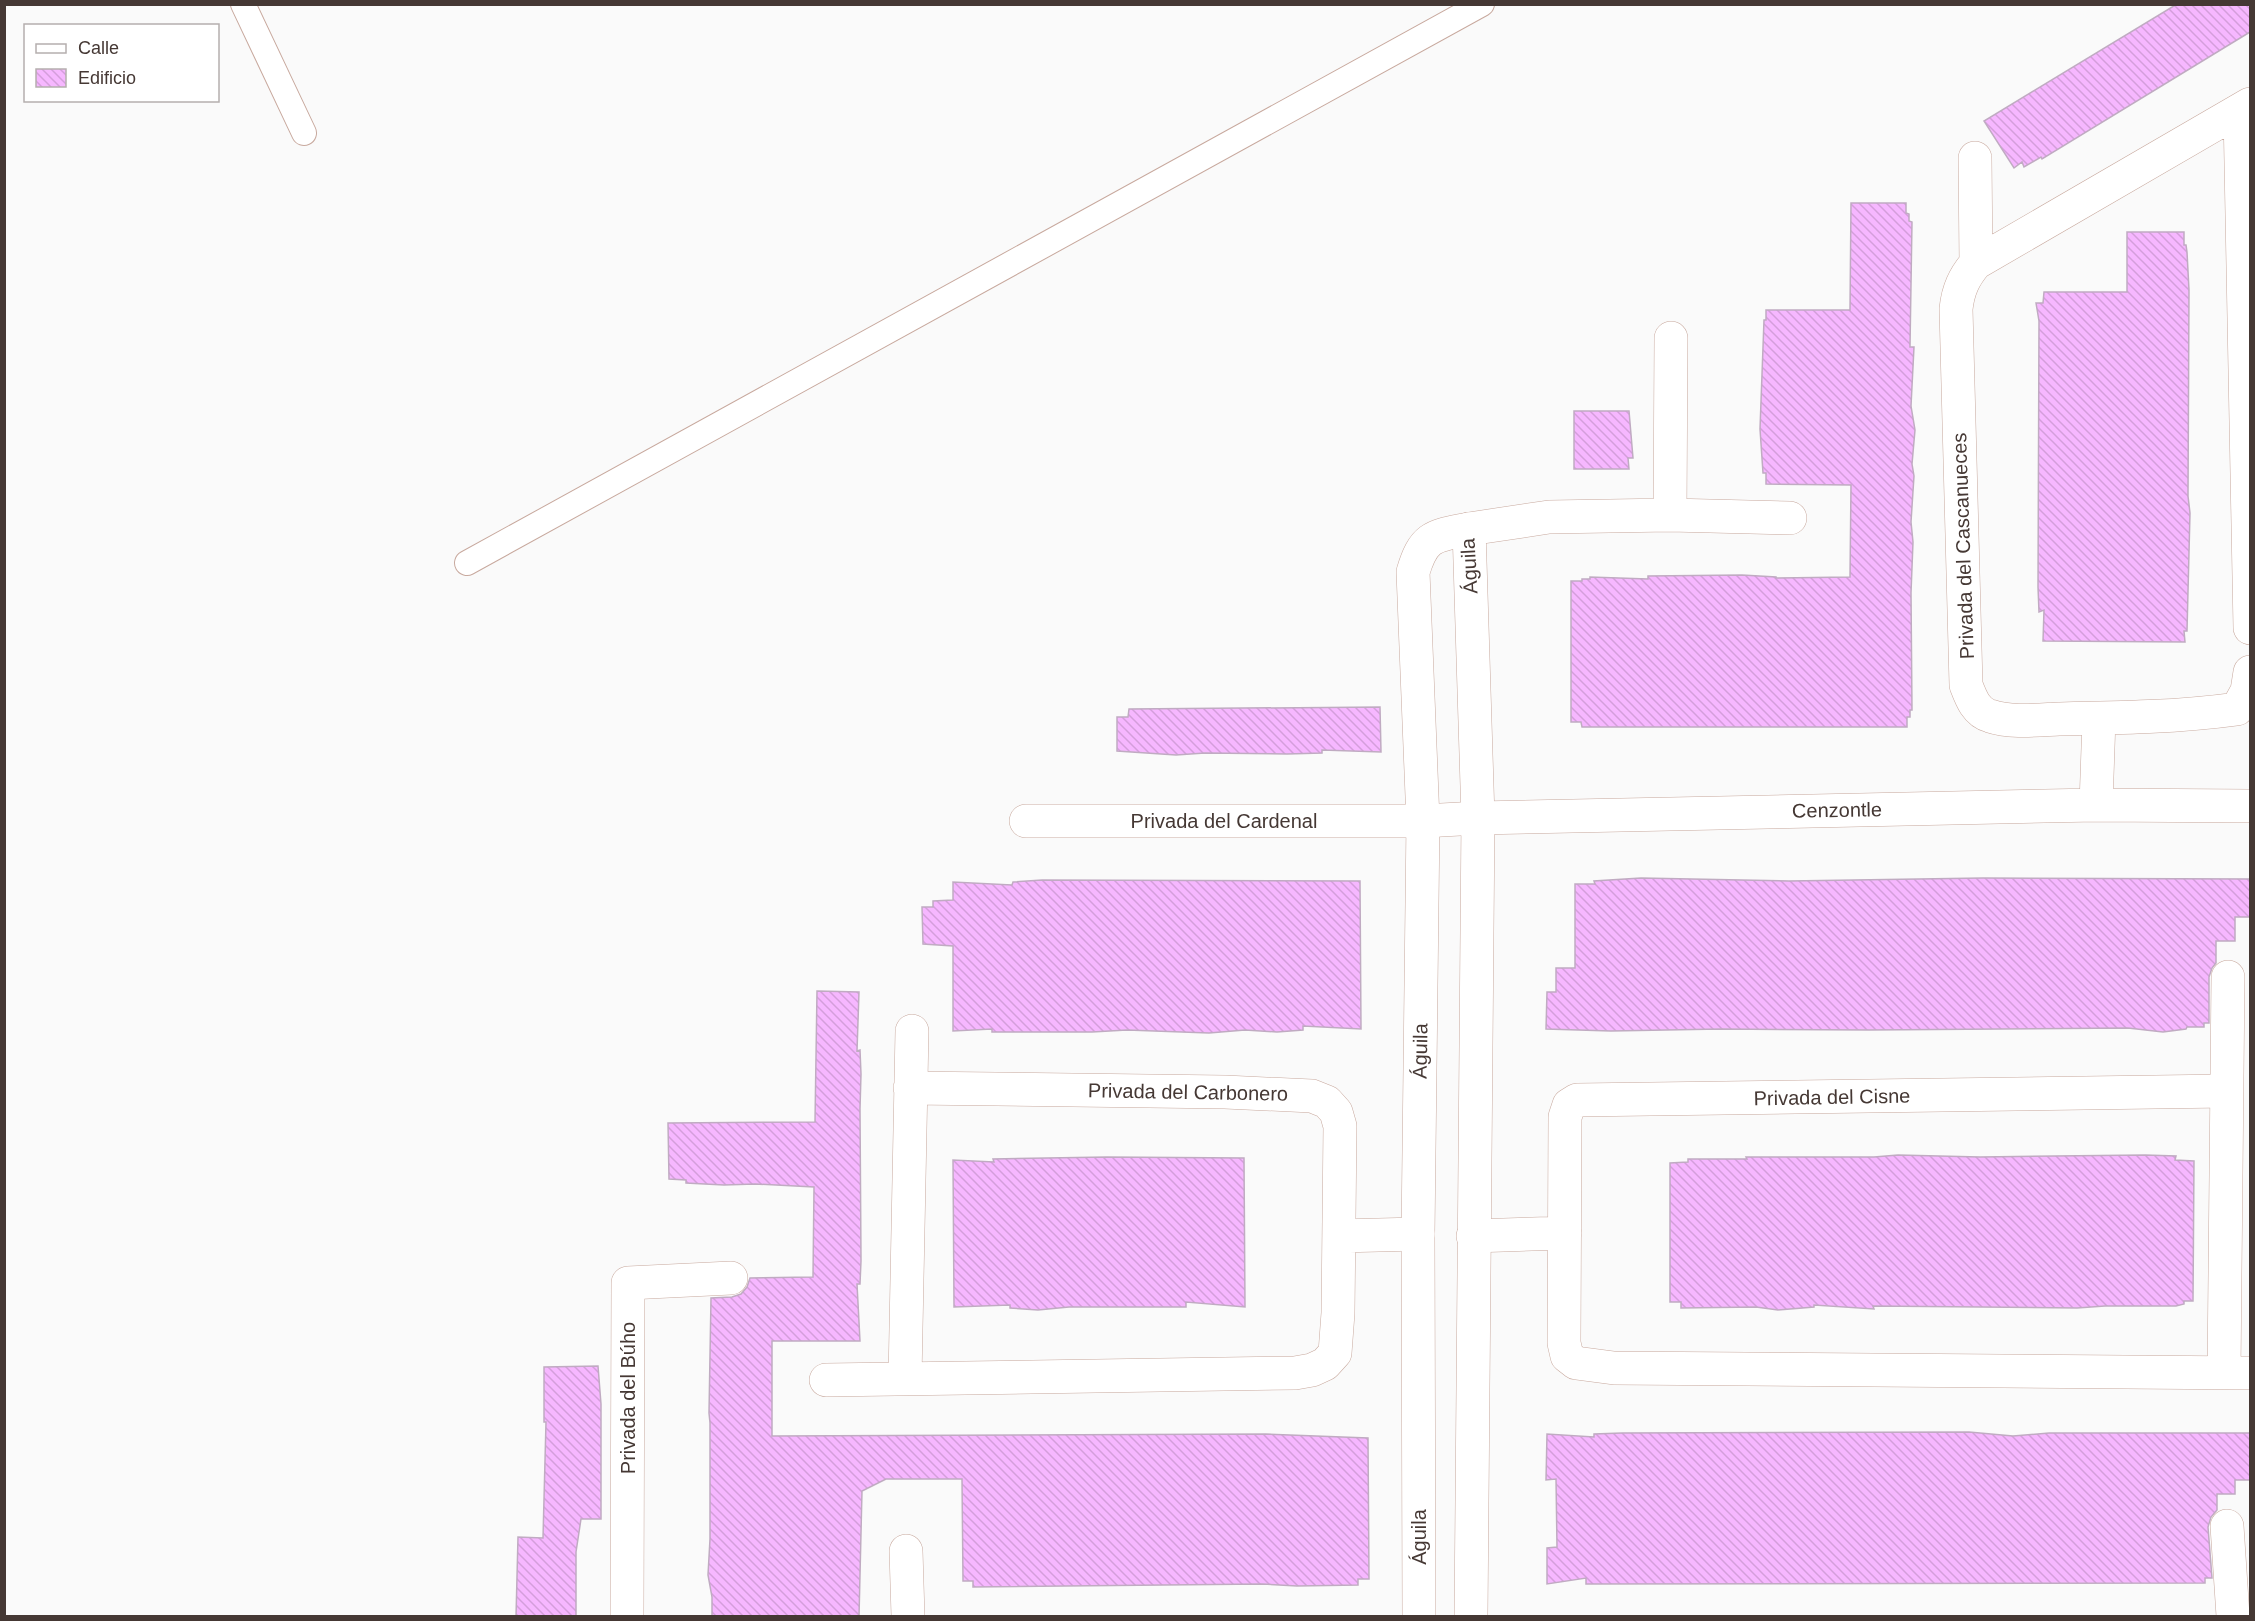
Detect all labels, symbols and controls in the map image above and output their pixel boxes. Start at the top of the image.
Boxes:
legend [24,24,219,102]
text: Calle [78,38,119,58]
text: Edificio [78,68,136,88]
street label: Privada del Cascanueces [1948,432,1978,660]
street label: Águila [1457,537,1481,594]
street label: Cenzontle [1792,798,1882,822]
street label: Privada del Cardenal [1131,810,1317,832]
street label: Águila [1409,1022,1431,1079]
street label: Privada del Carbonero [1088,1079,1288,1105]
street label: Privada del Cisne [1753,1085,1911,1109]
street label: Privada del Búho [617,1322,639,1474]
street label: Águila [1408,1508,1430,1565]

